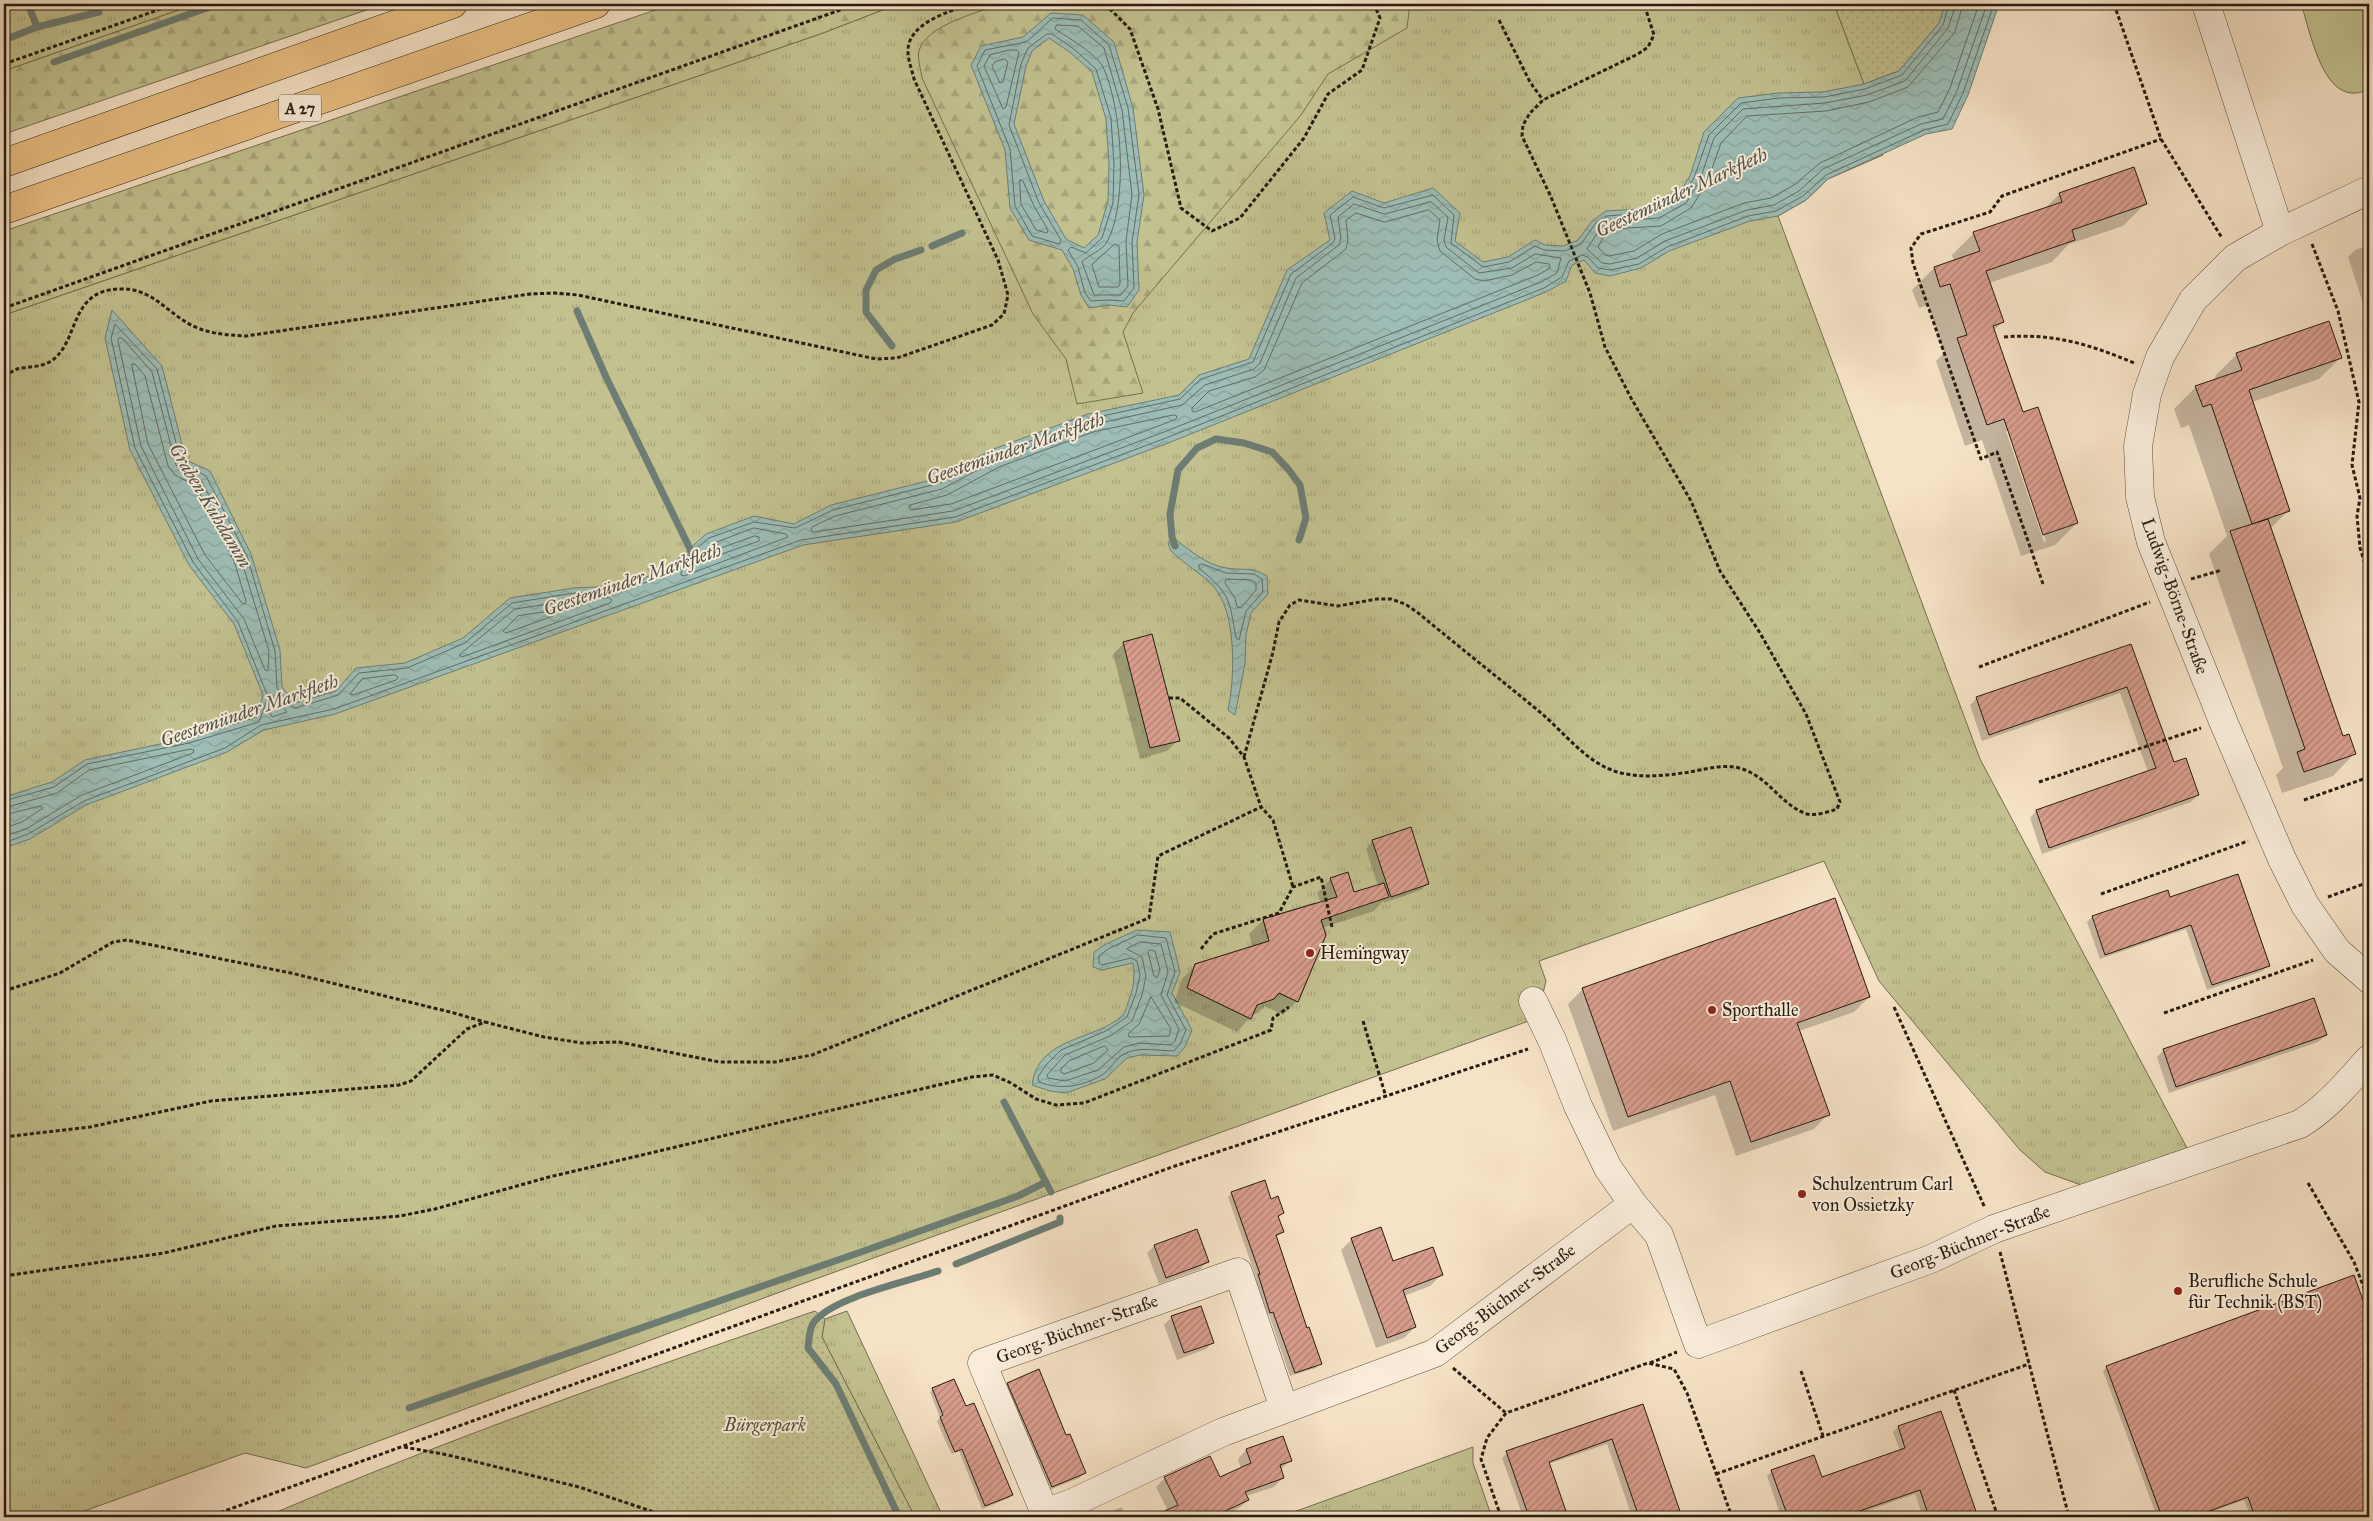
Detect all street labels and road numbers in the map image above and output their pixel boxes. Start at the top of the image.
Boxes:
road number: A 27 [279,95,321,122]
street label: Ludwig-Börne-Straße [2136,515,2214,677]
street label: Georg-Büchner-Straße [1887,1200,2054,1285]
street label: Georg-Büchner-Straße [1430,1239,1580,1360]
street label: Georg-Büchner-Straße [993,1289,1161,1369]

